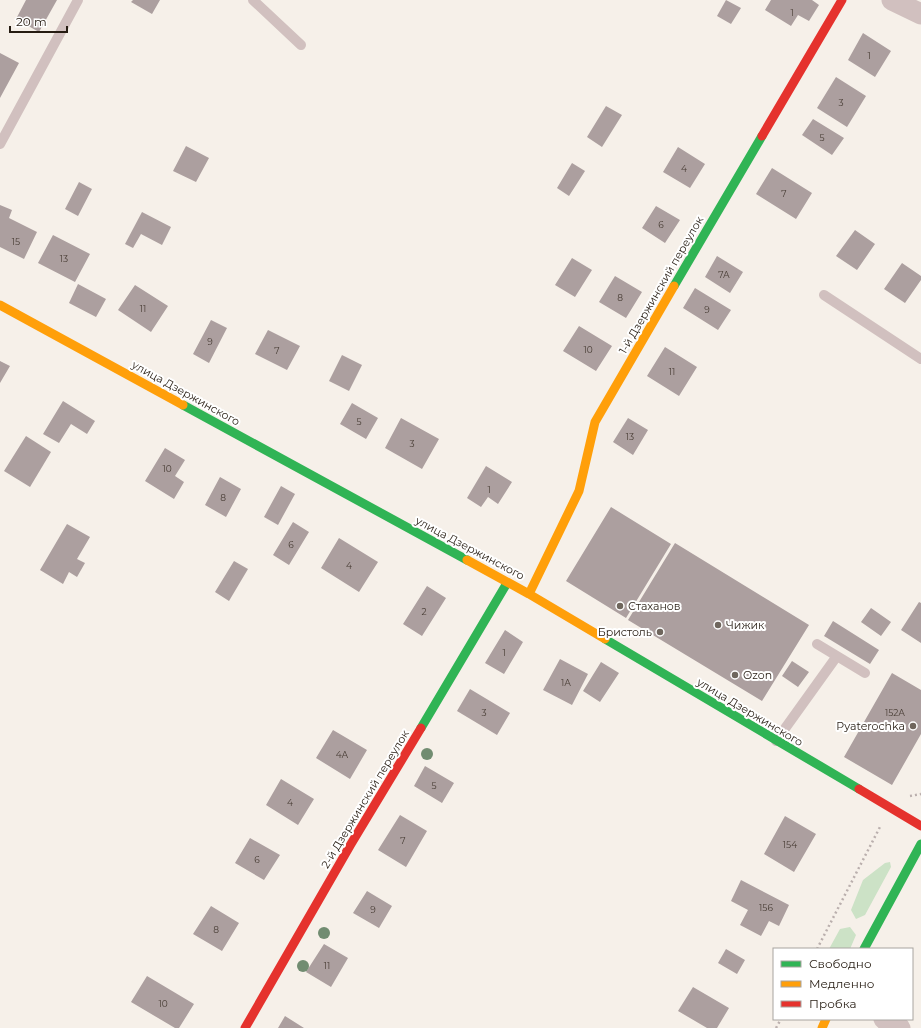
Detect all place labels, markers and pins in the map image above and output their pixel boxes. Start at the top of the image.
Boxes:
place label: Стаханов [628,599,681,613]
marker: Стаханов [615,601,625,611]
place label: Чижик [726,618,765,632]
marker: Чижик [713,620,723,630]
place label: Бристоль [598,625,652,639]
marker: Бристоль [655,627,665,637]
place label: Ozon [743,668,772,682]
marker: Ozon [730,670,740,680]
place label: Pyaterochka [836,719,905,733]
marker: Pyaterochka [908,721,918,731]

